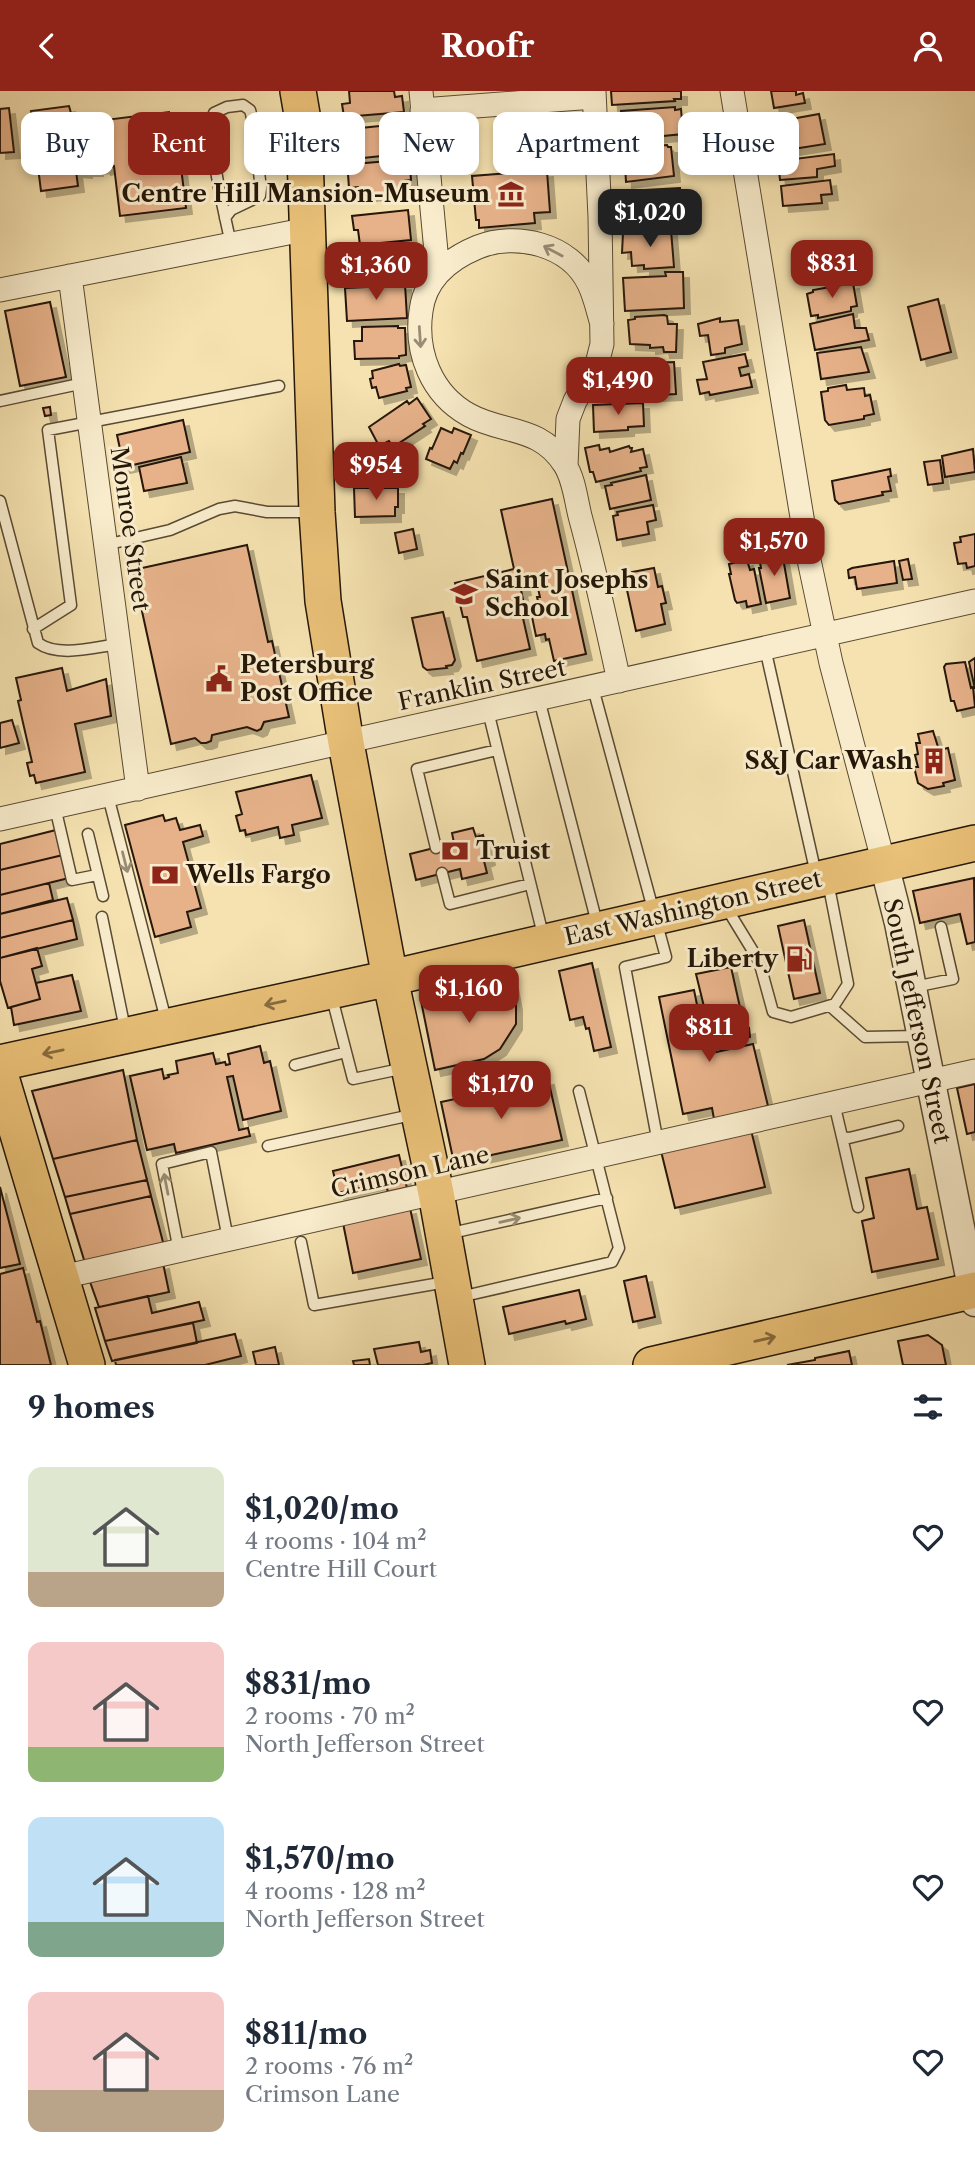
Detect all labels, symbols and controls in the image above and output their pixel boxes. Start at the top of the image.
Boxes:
text: Roofr [441,26,534,65]
icon: back [28,27,66,65]
icon: person [909,27,947,65]
chip: Buy [21,112,114,175]
chip: Rent [128,112,230,175]
chip: Filters [244,112,365,175]
chip: New [379,112,479,175]
chip: Apartment [493,112,664,175]
chip: House [678,112,799,175]
place label: Centre Hill Mansion-Museum [122,179,490,208]
museum icon: Centre Hill Mansion-Museum [496,179,526,209]
pin: $1,020 [593,190,707,249]
text: $1,020 [614,198,686,226]
pin: $831 [791,241,873,300]
pin: $1,360 [319,243,433,302]
one-way arrow [543,243,563,257]
text: $831 [807,249,857,277]
text: $1,360 [341,251,411,279]
one-way arrow [414,325,427,348]
pin: $1,490 [561,357,675,417]
text: $1,490 [582,366,654,394]
pin: $954 [335,443,417,502]
street label: Monroe Street [105,445,156,614]
text: $954 [350,451,402,479]
pin: $1,570 [717,519,831,578]
text: $1,570 [740,527,808,555]
place label: Saint Josephs School [485,565,648,622]
school or university icon: Saint Josephs School [449,579,479,609]
place label: Petersburg Post Office [240,650,375,707]
street label: Franklin Street [395,652,569,716]
public building icon: Petersburg Post Office [204,664,234,694]
place label: S&J Car Wash [744,746,914,775]
building icon: S&J Car Wash [919,746,949,776]
bank icon: Truist [440,836,470,866]
place label: Truist [476,836,550,865]
one-way arrow [119,850,132,873]
bank icon: Wells Fargo [150,860,180,890]
place label: Wells Fargo [185,860,331,889]
street label: East Washington Street [561,864,825,951]
street label: South Jefferson Street [877,896,958,1147]
place label: Liberty [687,944,779,973]
fuel station icon: Liberty [784,944,814,974]
pin: $1,160 [412,965,526,1025]
text: $1,160 [435,974,503,1002]
one-way arrow [264,997,287,1011]
pin: $811 [668,1005,750,1064]
text: $811 [685,1013,733,1041]
one-way arrow [42,1045,65,1059]
pin: $1,170 [444,1061,558,1121]
text: $1,170 [468,1070,534,1098]
street label: Crimson Lane [328,1139,492,1204]
one-way arrow [158,1173,172,1196]
one-way arrow [498,1212,521,1226]
one-way arrow [753,1331,776,1345]
icon: filters [909,1388,947,1426]
text: 9 homes [28,1389,155,1426]
text: $1,020/mo [245,1490,399,1527]
icon: home [84,1495,168,1579]
icon: heart [909,1518,947,1556]
text: 4 rooms · 104 m² [245,1527,427,1555]
text: Centre Hill Court [245,1555,437,1583]
text: $831/mo [245,1665,371,1702]
icon: home [84,1670,168,1754]
icon: heart [909,1693,947,1731]
text: 2 rooms · 70 m² [245,1702,415,1730]
text: North Jefferson Street [245,1730,485,1758]
text: $1,570/mo [245,1840,395,1877]
icon: home [84,1845,168,1929]
icon: heart [909,1868,947,1906]
text: 4 rooms · 128 m² [245,1877,426,1905]
text: North Jefferson Street [245,1905,485,1933]
text: $811/mo [245,2015,367,2052]
icon: home [84,2020,168,2104]
icon: heart [909,2043,947,2081]
text: 2 rooms · 76 m² [245,2052,413,2080]
text: Crimson Lane [245,2080,400,2108]

